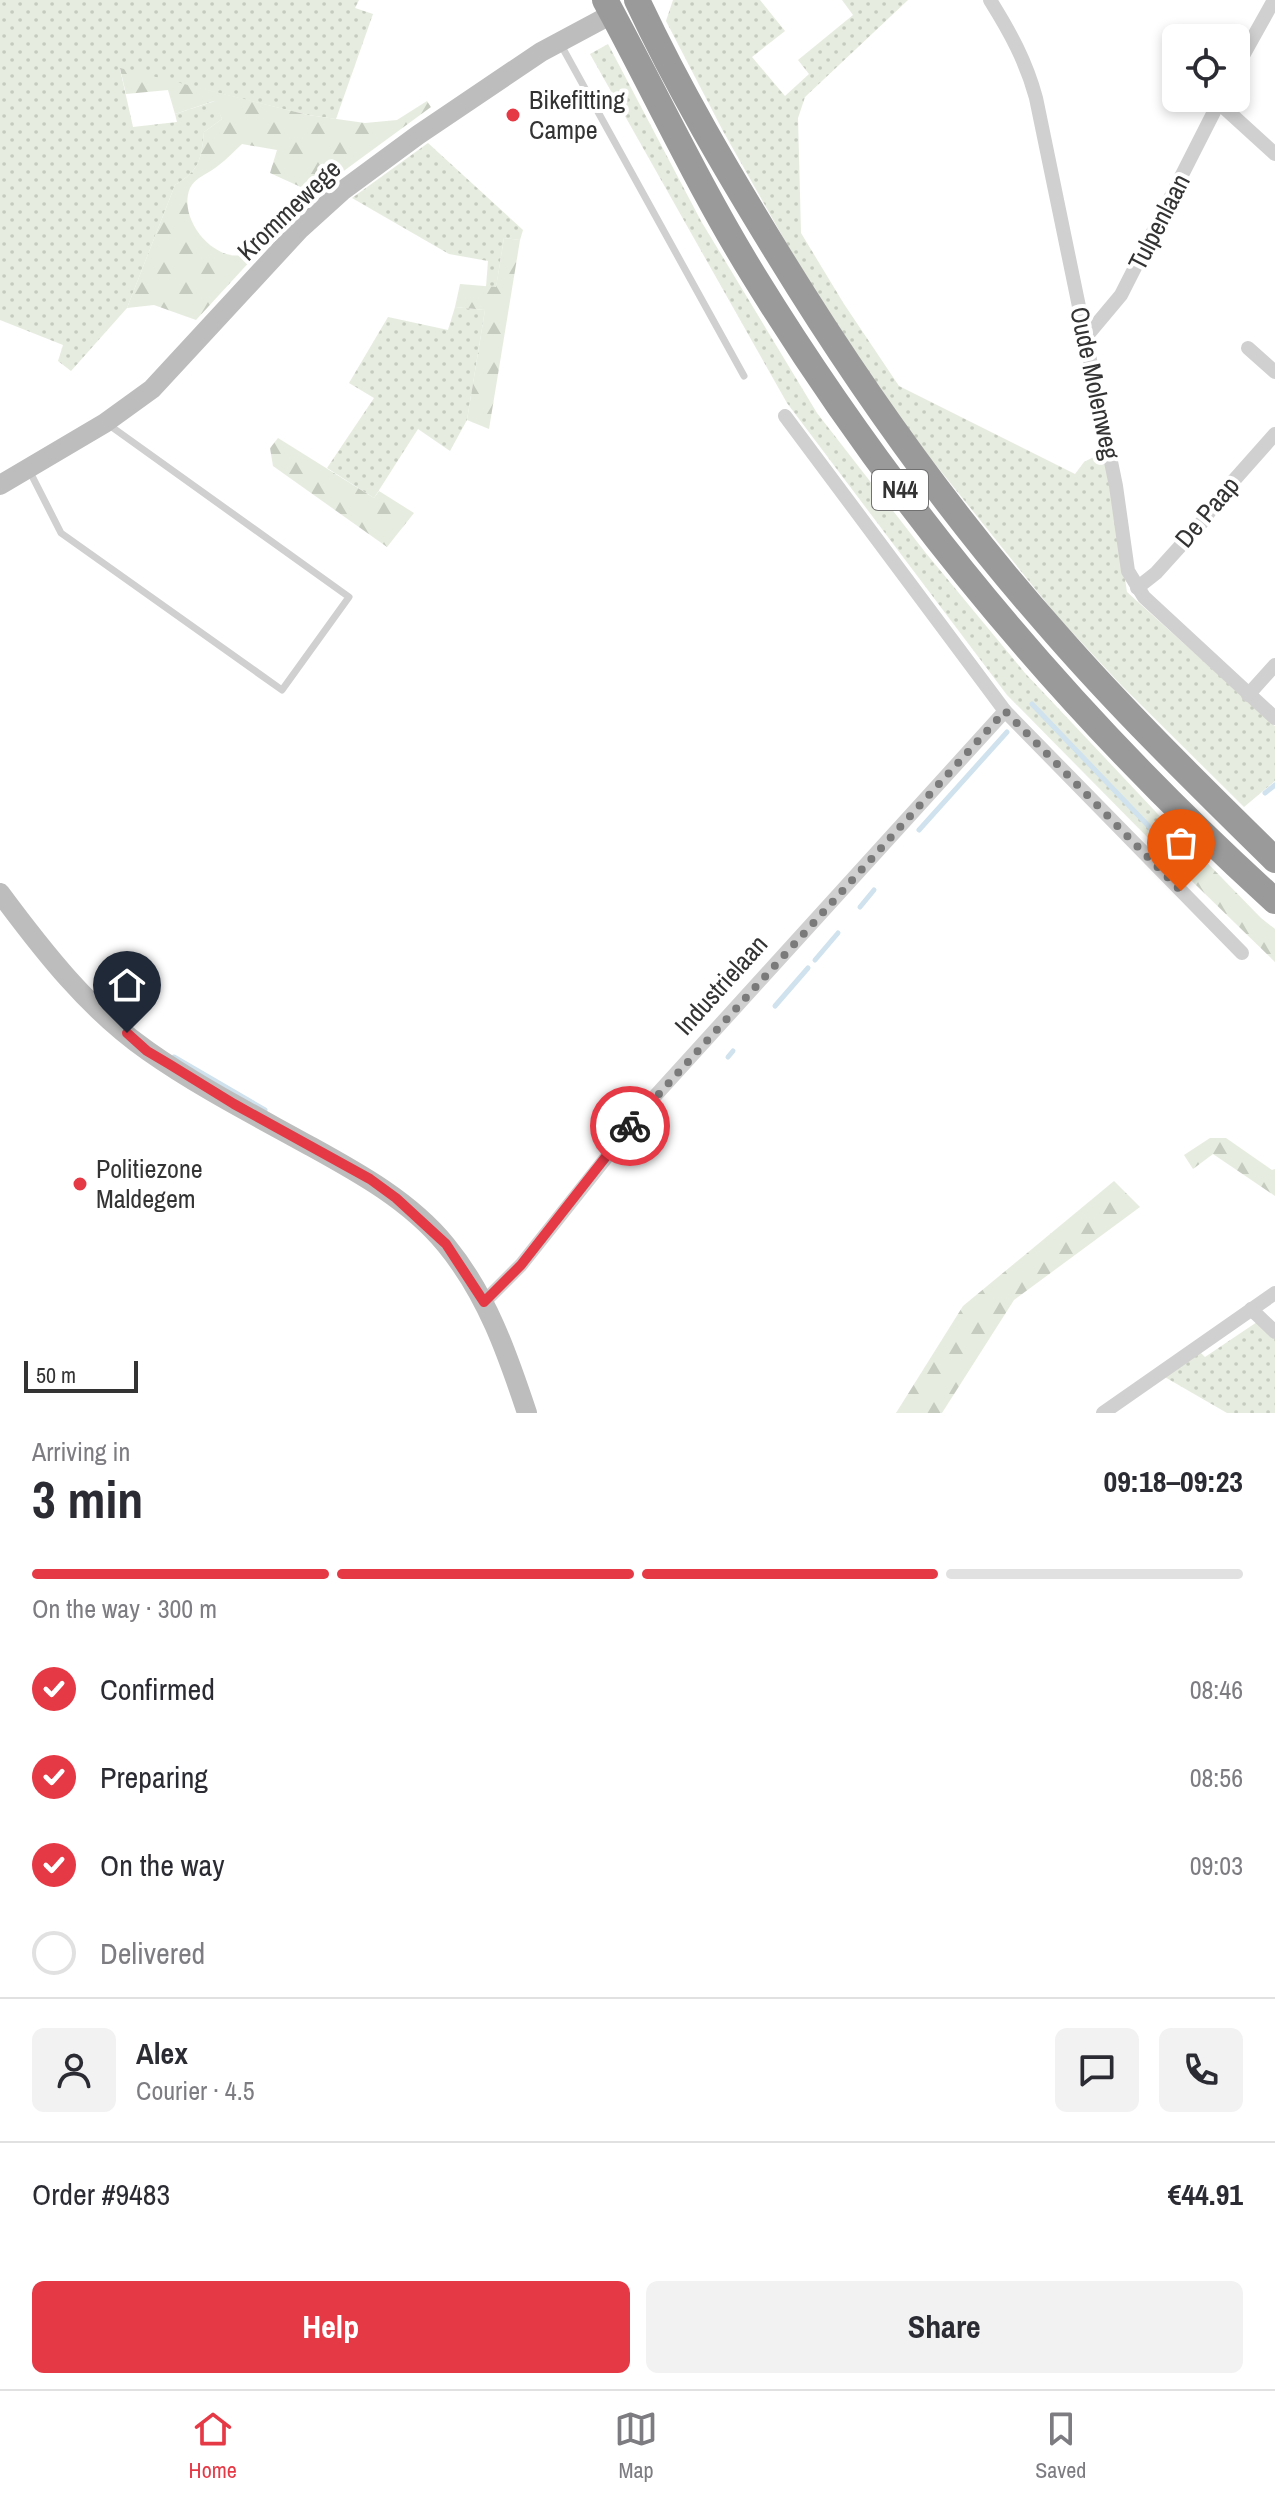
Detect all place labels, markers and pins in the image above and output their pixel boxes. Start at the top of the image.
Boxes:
place label: Bikefitting Campe [529,82,625,147]
marker: Bikefitting Campe [504,106,522,124]
pin [1147,809,1215,891]
pin [93,951,161,1033]
place label: Politiezone Maldegem [96,1151,203,1216]
marker: Politiezone Maldegem [71,1175,89,1193]

